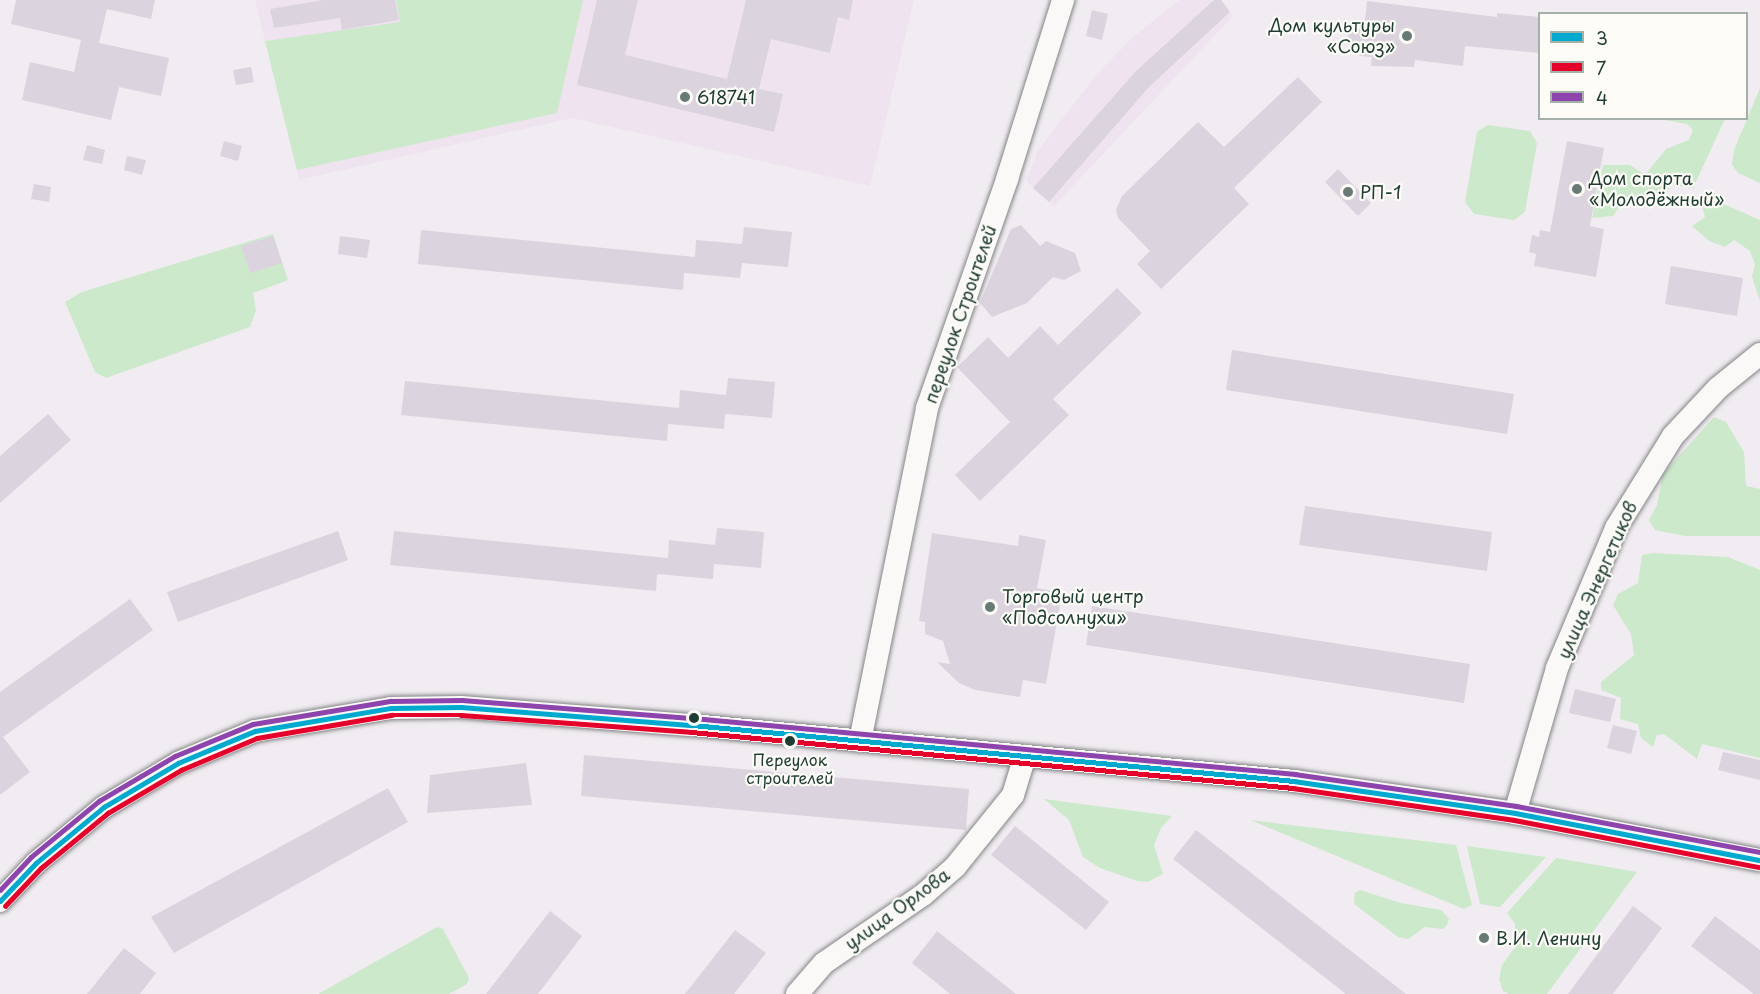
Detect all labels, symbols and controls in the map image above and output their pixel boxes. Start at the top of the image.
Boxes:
legend [1538,12,1748,120]
place label: Дом культуры «Союз» [1268,15,1395,57]
text: 3 [1596,24,1608,51]
marker: Дом культуры «Союз» [1400,29,1414,43]
text: 7 [1596,54,1606,81]
text: 4 [1596,84,1608,111]
place label: 618741 [697,86,755,108]
marker: 618741 [678,90,692,104]
place label: Дом спорта «Молодёжный» [1589,168,1724,210]
place label: РП-1 [1360,181,1401,203]
marker: Дом спорта «Молодёжный» [1570,182,1584,196]
marker: РП-1 [1341,185,1355,199]
street label: переулок Строителей [919,221,1001,407]
street label: улица Энергетиков [1552,498,1642,662]
place label: Торговый центр «Подсолнухи» [1002,586,1143,628]
marker: Торговый центр «Подсолнухи» [983,600,997,614]
unlabelled marker [688,712,700,724]
marker: Переулок строителей [784,735,796,747]
place label: Переулок строителей [746,749,834,787]
street label: улица Орлова [840,863,954,955]
place label: В.И. Ленину [1496,927,1602,949]
marker: В.И. Ленину [1477,931,1491,945]

